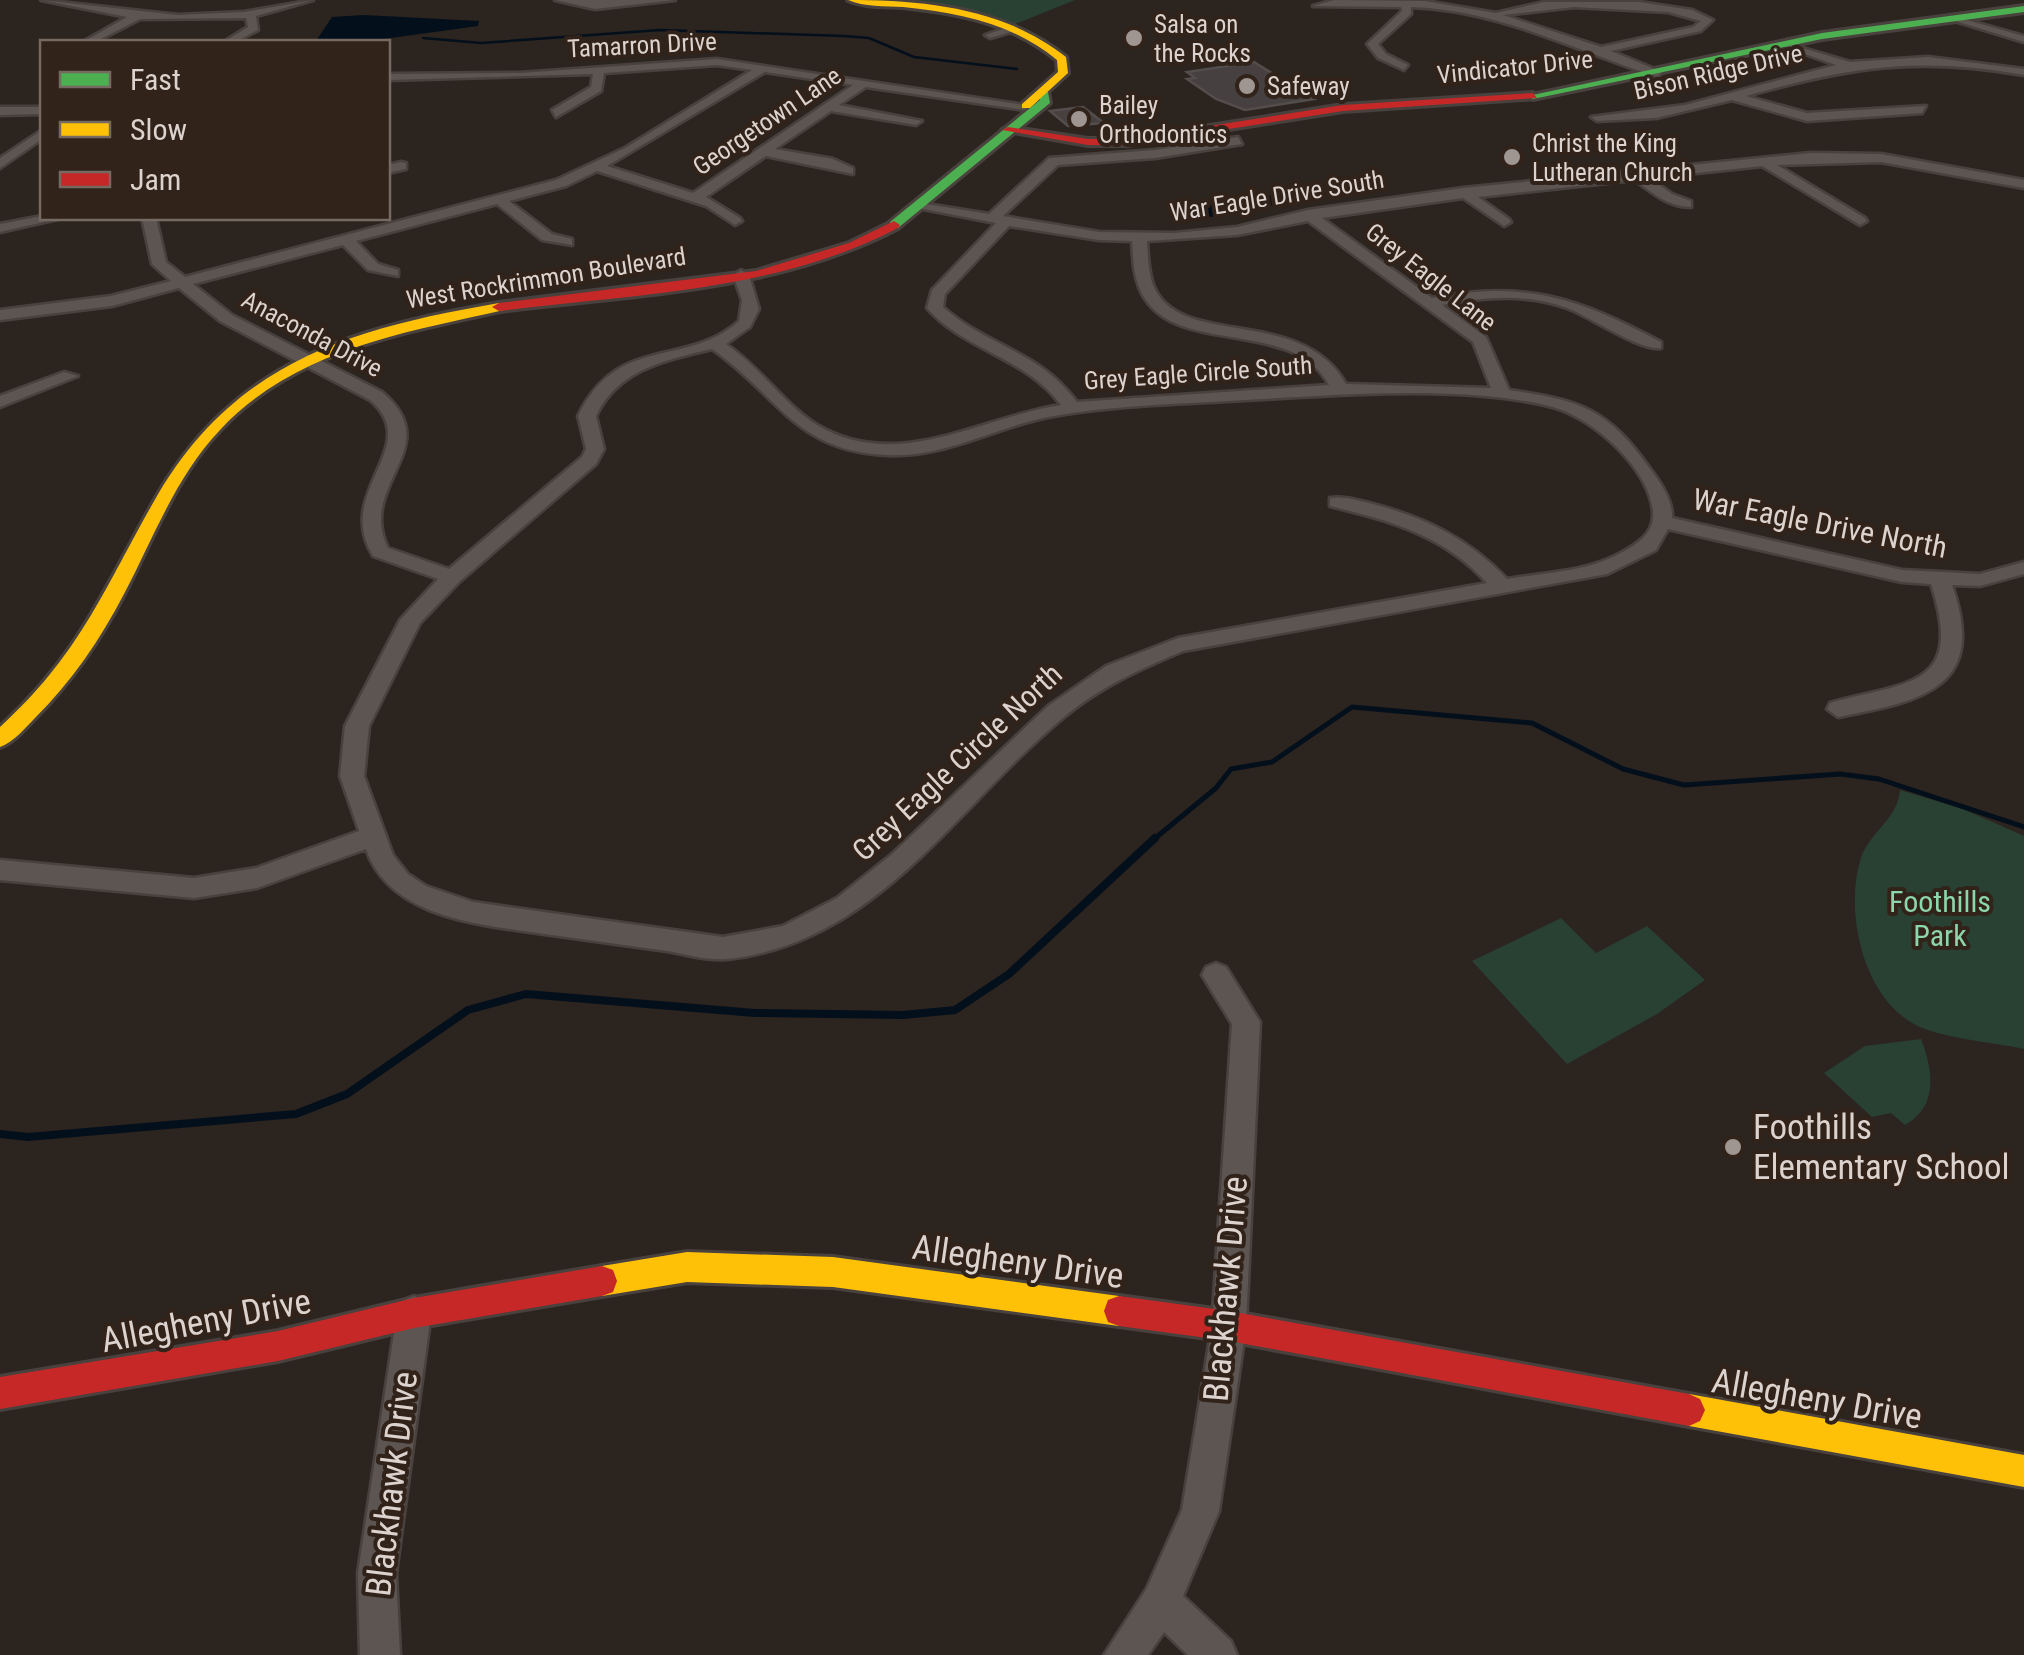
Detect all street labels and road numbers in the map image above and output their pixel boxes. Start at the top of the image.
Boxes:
street label: Tamarron Drive [567,27,717,63]
street label: Bison Ridge Drive [1631,38,1805,106]
street label: Vindicator Drive [1436,44,1594,90]
street label: Georgetown Lane [688,61,846,181]
street label: War Eagle Drive South [1168,165,1386,227]
street label: Grey Eagle Lane [1360,217,1502,337]
street label: West Rockrimmon Boulevard [404,242,688,314]
street label: Anaconda Drive [237,285,387,383]
street label: Grey Eagle Circle South [1083,351,1313,395]
street label: War Eagle Drive North [1690,481,1950,565]
street label: Grey Eagle Circle North [845,656,1069,868]
street label: Blackhawk Drive [1196,1175,1256,1403]
street label: Allegheny Drive [910,1227,1126,1297]
street label: Allegheny Drive [98,1281,314,1361]
street label: Allegheny Drive [1709,1360,1925,1438]
street label: Blackhawk Drive [358,1369,426,1599]

